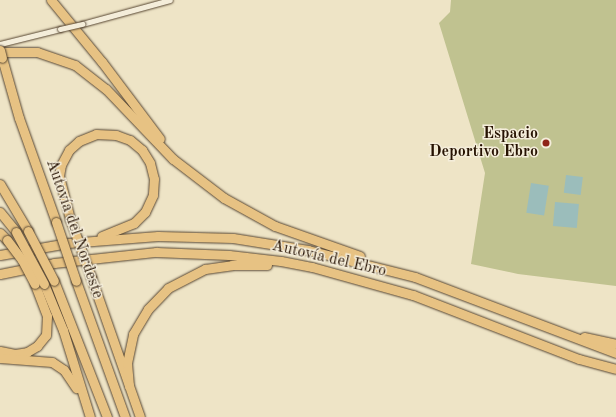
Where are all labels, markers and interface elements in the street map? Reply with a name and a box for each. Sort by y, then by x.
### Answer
place label: Espacio Deportivo Ebro [429,124,538,162]
marker: Espacio Deportivo Ebro [541,138,551,148]
street label: Autovía del Nordeste [41,157,107,301]
street label: Autovía del Ebro [270,236,388,282]

